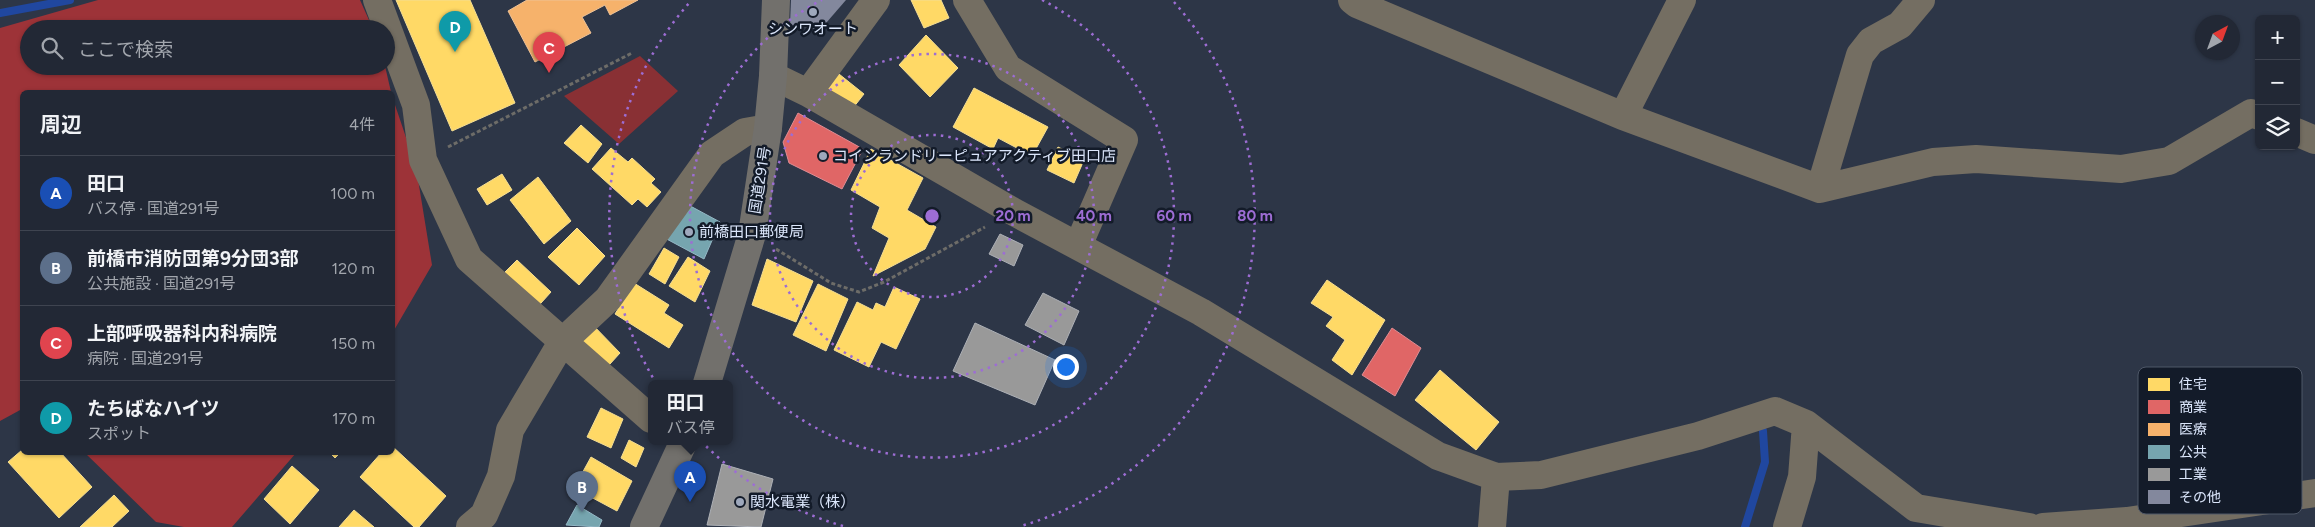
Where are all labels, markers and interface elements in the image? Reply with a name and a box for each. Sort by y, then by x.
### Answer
marker: シンワオート [807,6,819,18]
pin: D [439,11,471,52]
north arrow [2195,15,2240,60]
map controls [2255,15,2300,150]
button: + [2255,15,2300,60]
search box [20,20,395,75]
place label: シンワオート [768,20,858,38]
pin: C [533,32,565,73]
icon: search [38,34,66,62]
text: ここで検索 [78,38,173,61]
button: − [2255,60,2300,105]
button: layers [2255,105,2300,150]
text: 周辺 [40,112,82,137]
text: 4件 [349,115,375,134]
street label: 国道291号 [746,145,774,215]
place label: コインランドリーピュアアクティブ田口店 [833,147,1116,165]
marker: コインランドリーピュアアクティブ田口店 [817,150,829,162]
text: 田口 [87,172,125,195]
text: A [50,184,62,203]
text: 100 m [330,184,375,203]
text: バス停 · 国道291号 [87,199,220,218]
centre of rings [923,207,941,225]
text: 20 m [995,207,1031,225]
text: 40 m [1076,207,1112,225]
text: 60 m [1156,207,1192,225]
text: 80 m [1237,207,1273,225]
place label: 前橋田口郵便局 [699,223,804,241]
marker: 前橋田口郵便局 [683,226,695,238]
text: 前橋市消防団第9分団3部 [87,247,299,270]
text: B [51,259,61,278]
text: 120 m [332,259,375,278]
text: 公共施設 · 国道291号 [87,274,236,293]
text: 上部呼吸器科内科病院 [87,322,277,345]
text: C [50,334,62,353]
text: 150 m [331,334,375,353]
text: 病院 · 国道291号 [87,349,204,368]
your location [1053,354,1079,380]
legend [2138,367,2302,514]
text: 住宅 [2179,376,2207,393]
popup [648,380,733,445]
text: 田口 [666,391,705,414]
text: たちばなハイツ [87,397,220,420]
text: 商業 [2179,399,2207,416]
text: D [50,409,62,428]
text: 170 m [332,409,375,428]
text: バス停 [666,418,715,437]
text: 医療 [2179,421,2207,438]
text: スポット [87,424,151,443]
text: 公共 [2179,444,2207,461]
pin: A [674,461,706,502]
text: 工業 [2179,466,2207,483]
pin: B [566,471,598,512]
text: その他 [2179,489,2221,506]
place label: 関水電業（株） [750,493,855,511]
marker: 関水電業（株） [734,496,746,508]

